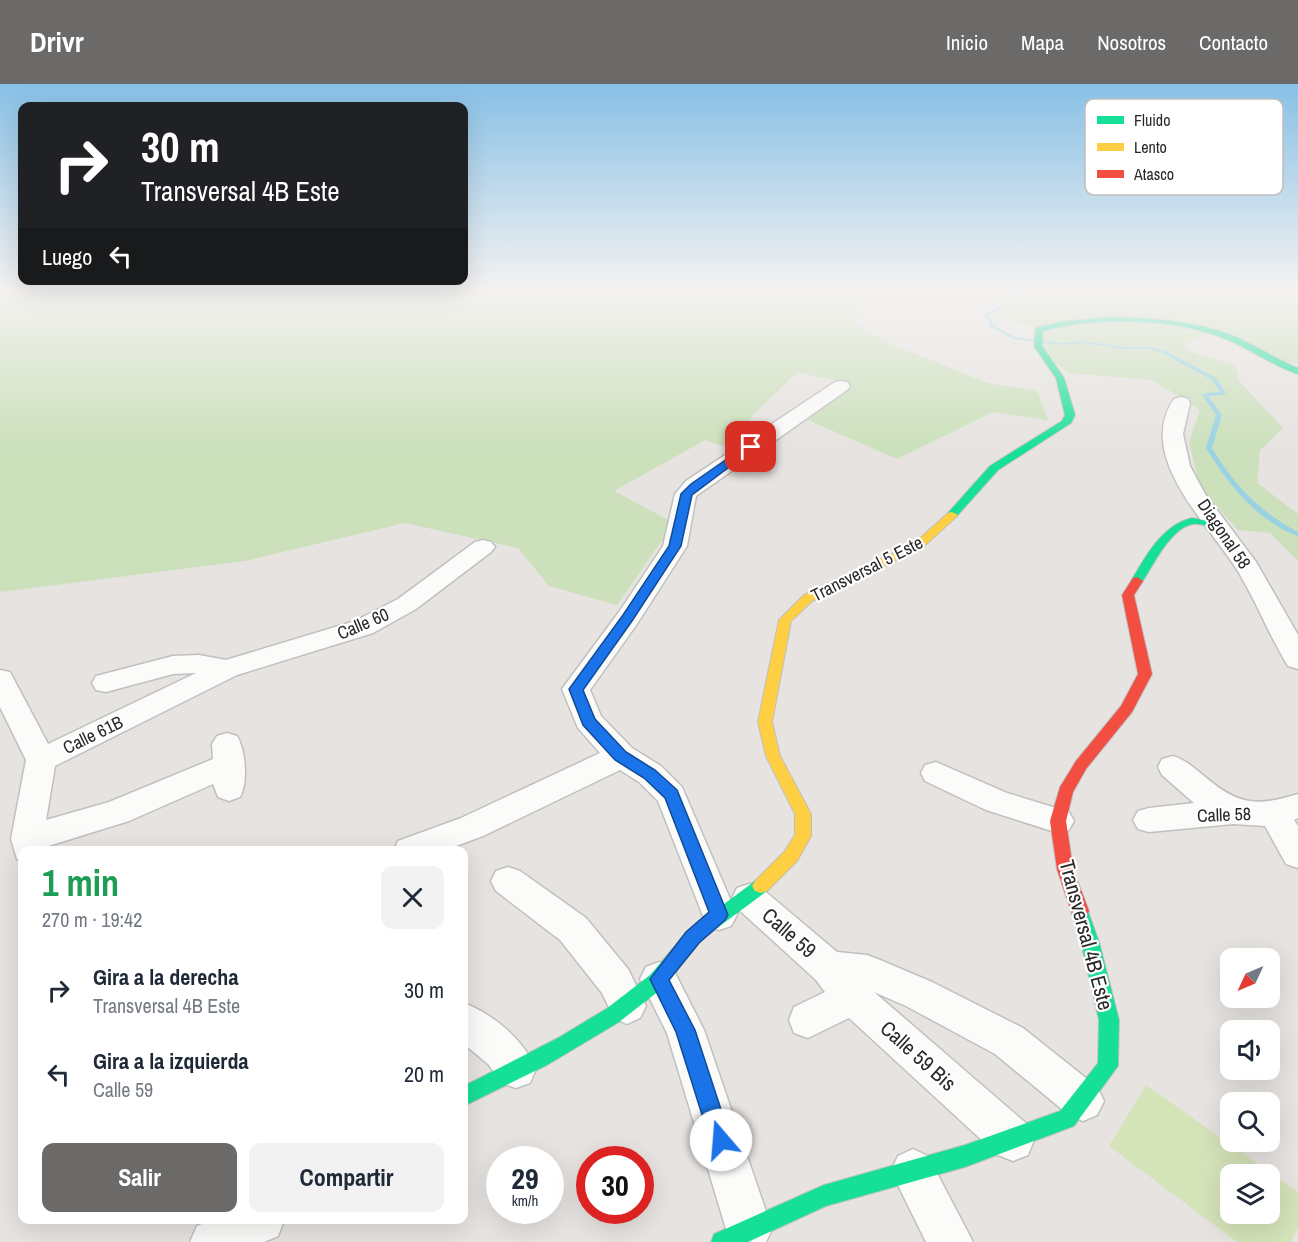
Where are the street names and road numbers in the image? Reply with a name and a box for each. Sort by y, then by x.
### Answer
street label: Diagonal 58 [1192,494,1257,574]
street label: Transversal 5 Este [807,530,927,608]
street label: Calle 60 [333,601,393,646]
street label: Calle 61B [59,709,127,760]
street label: Calle 58 [1196,801,1251,828]
street label: Transversal 4B Este [1052,857,1120,1013]
street label: Calle 59 [756,901,823,964]
street label: Calle 59 Bis [874,1014,963,1097]

